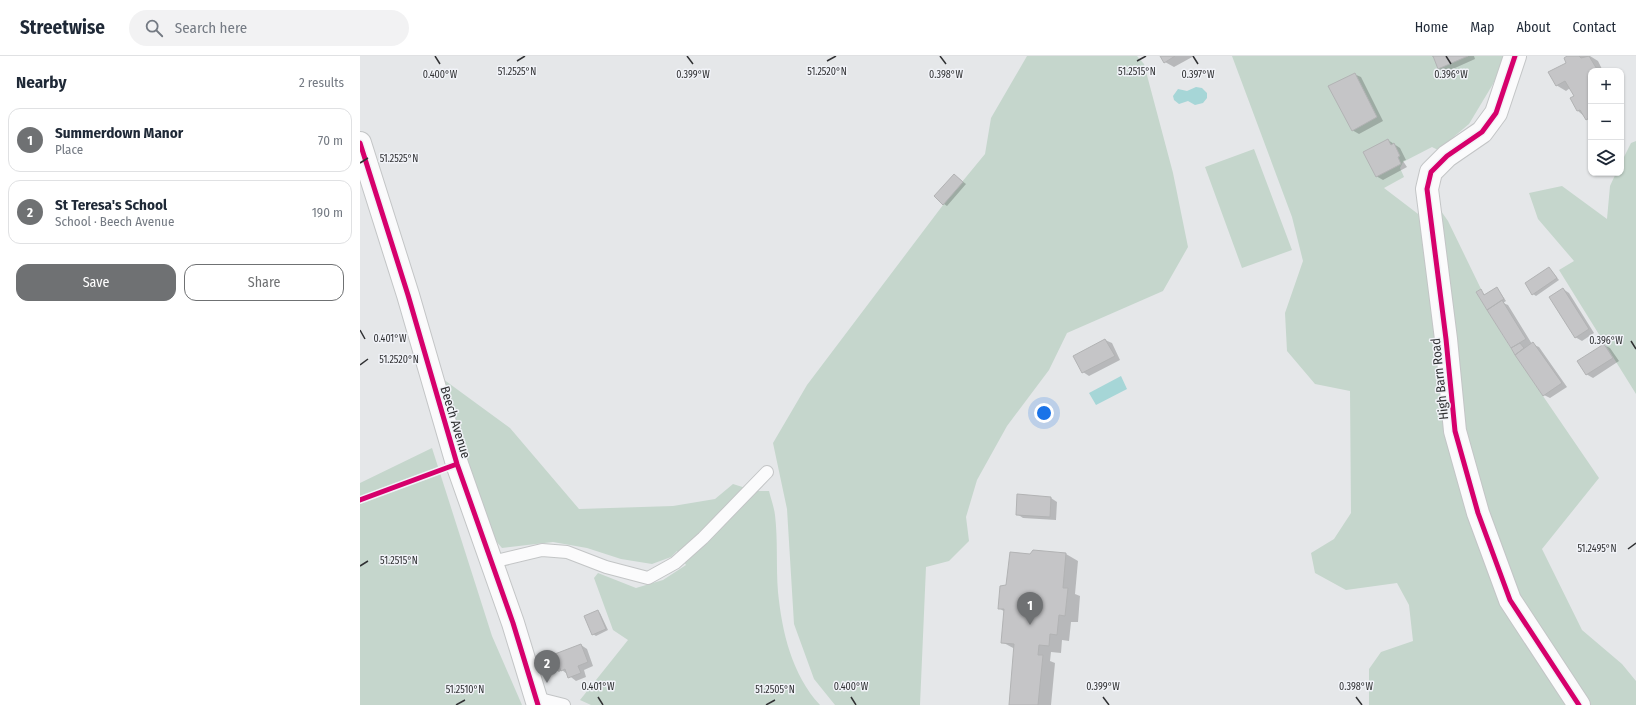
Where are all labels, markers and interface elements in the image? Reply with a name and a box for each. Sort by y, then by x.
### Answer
search box [129,10,409,46]
text: Streetwise [20,16,105,39]
icon: search [143,17,165,39]
text: Search here [175,19,247,37]
text: Home [1415,19,1448,36]
text: Map [1470,19,1494,36]
text: About [1516,19,1551,36]
text: Contact [1573,19,1616,36]
text: 51.2525°N [498,66,536,78]
text: 51.2520°N [807,66,847,78]
text: 51.2515°N [1118,66,1156,78]
map controls [1588,68,1624,176]
button: + [1588,68,1624,104]
text: 0.400°W [423,69,458,81]
text: 0.399°W [676,69,710,81]
text: 0.398°W [929,69,963,81]
text: 0.397°W [1182,69,1215,81]
text: 0.396°W [1434,69,1468,81]
text: Nearby [16,72,67,93]
text: 2 results [299,75,344,90]
button: − [1588,104,1624,140]
text: Summerdown Manor [55,124,183,142]
text: 1 [27,133,33,148]
text: 70 m [318,133,343,148]
button: layers [1588,140,1624,176]
text: Place [55,142,83,157]
text: 51.2525°N [380,153,418,165]
text: St Teresa's School [55,196,167,214]
text: 2 [27,205,33,220]
text: 190 m [312,205,343,220]
text: School · Beech Avenue [55,214,174,229]
button: Save [16,264,176,301]
button: Share [184,264,344,301]
text: 0.401°W [374,333,407,345]
text: 0.396°W [1589,335,1623,347]
street label: High Barn Road [1428,337,1451,421]
text: 51.2520°N [379,354,419,366]
street label: Beech Avenue [437,384,474,460]
your location [1034,403,1054,423]
text: 51.2495°N [1577,543,1617,555]
text: 51.2515°N [380,555,418,567]
pin: 1 [1017,592,1043,625]
pin: 2 [534,650,560,683]
text: 0.401°W [582,681,615,693]
text: 0.400°W [834,681,869,693]
text: 0.399°W [1086,681,1120,693]
text: 0.398°W [1339,681,1373,693]
text: 51.2510°N [446,684,484,696]
text: 51.2505°N [755,684,795,696]

